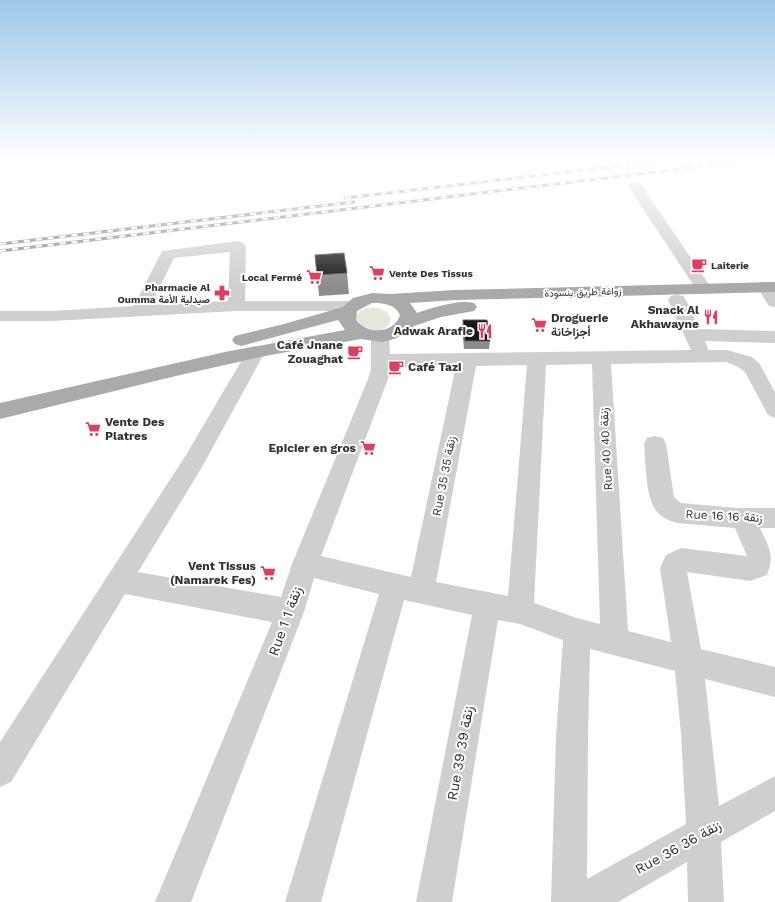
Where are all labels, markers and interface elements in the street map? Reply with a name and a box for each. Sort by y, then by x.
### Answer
cafe icon: Laiterie [690,256,708,274]
place label: Laiterie [711,260,749,271]
supermarket icon: Vente Des Tissus [368,264,386,282]
supermarket icon: Local Fermé [305,268,323,286]
place label: Vente Des Tissus [389,268,473,279]
place label: Local Fermé [242,272,302,283]
place label: Pharmacie Al Oumma صيدلية الأمة [117,282,211,306]
pharmacy icon: Pharmacie Al Oumma صيدلية الأمة [213,284,231,302]
street label: زواغة طريق بنسودة [544,285,622,300]
place label: Snack Al Akhawayne [631,303,699,331]
restaurant icon: Snack Al Akhawayne [702,308,720,326]
place label: Droguerie أجزاخانة [551,311,609,340]
supermarket icon: Droguerie أجزاخانة [530,316,548,334]
restaurant icon: Adwak Arafie [476,322,494,340]
place label: Adwak Arafie [394,324,473,338]
place label: Café Jnane Zouaghat [277,338,344,366]
cafe icon: Café Jnane Zouaghat [346,343,364,361]
cafe icon: Café Tazi [387,358,405,376]
place label: Café Tazi [408,360,462,374]
street label: Rue 40 زنقة 40 [597,407,616,491]
place label: Vente Des Platres [105,415,165,443]
supermarket icon: Vente Des Platres [84,420,102,438]
street label: Rue 35 زنقة 35 [429,435,460,517]
supermarket icon: Epicier en gros [359,439,377,457]
place label: Epicier en gros [269,441,357,455]
street label: Rue 16 زنقة 16 [685,507,763,526]
place label: Vent Tissus (Namarek Fes) [170,559,257,587]
supermarket icon: Vent Tissus (Namarek Fes) [259,564,277,582]
street label: Rue 1 زنقة 1 [265,584,306,658]
street label: Rue 39 زنقة 39 [444,704,477,802]
street label: Rue 36 زنقة 36 [632,817,724,878]

